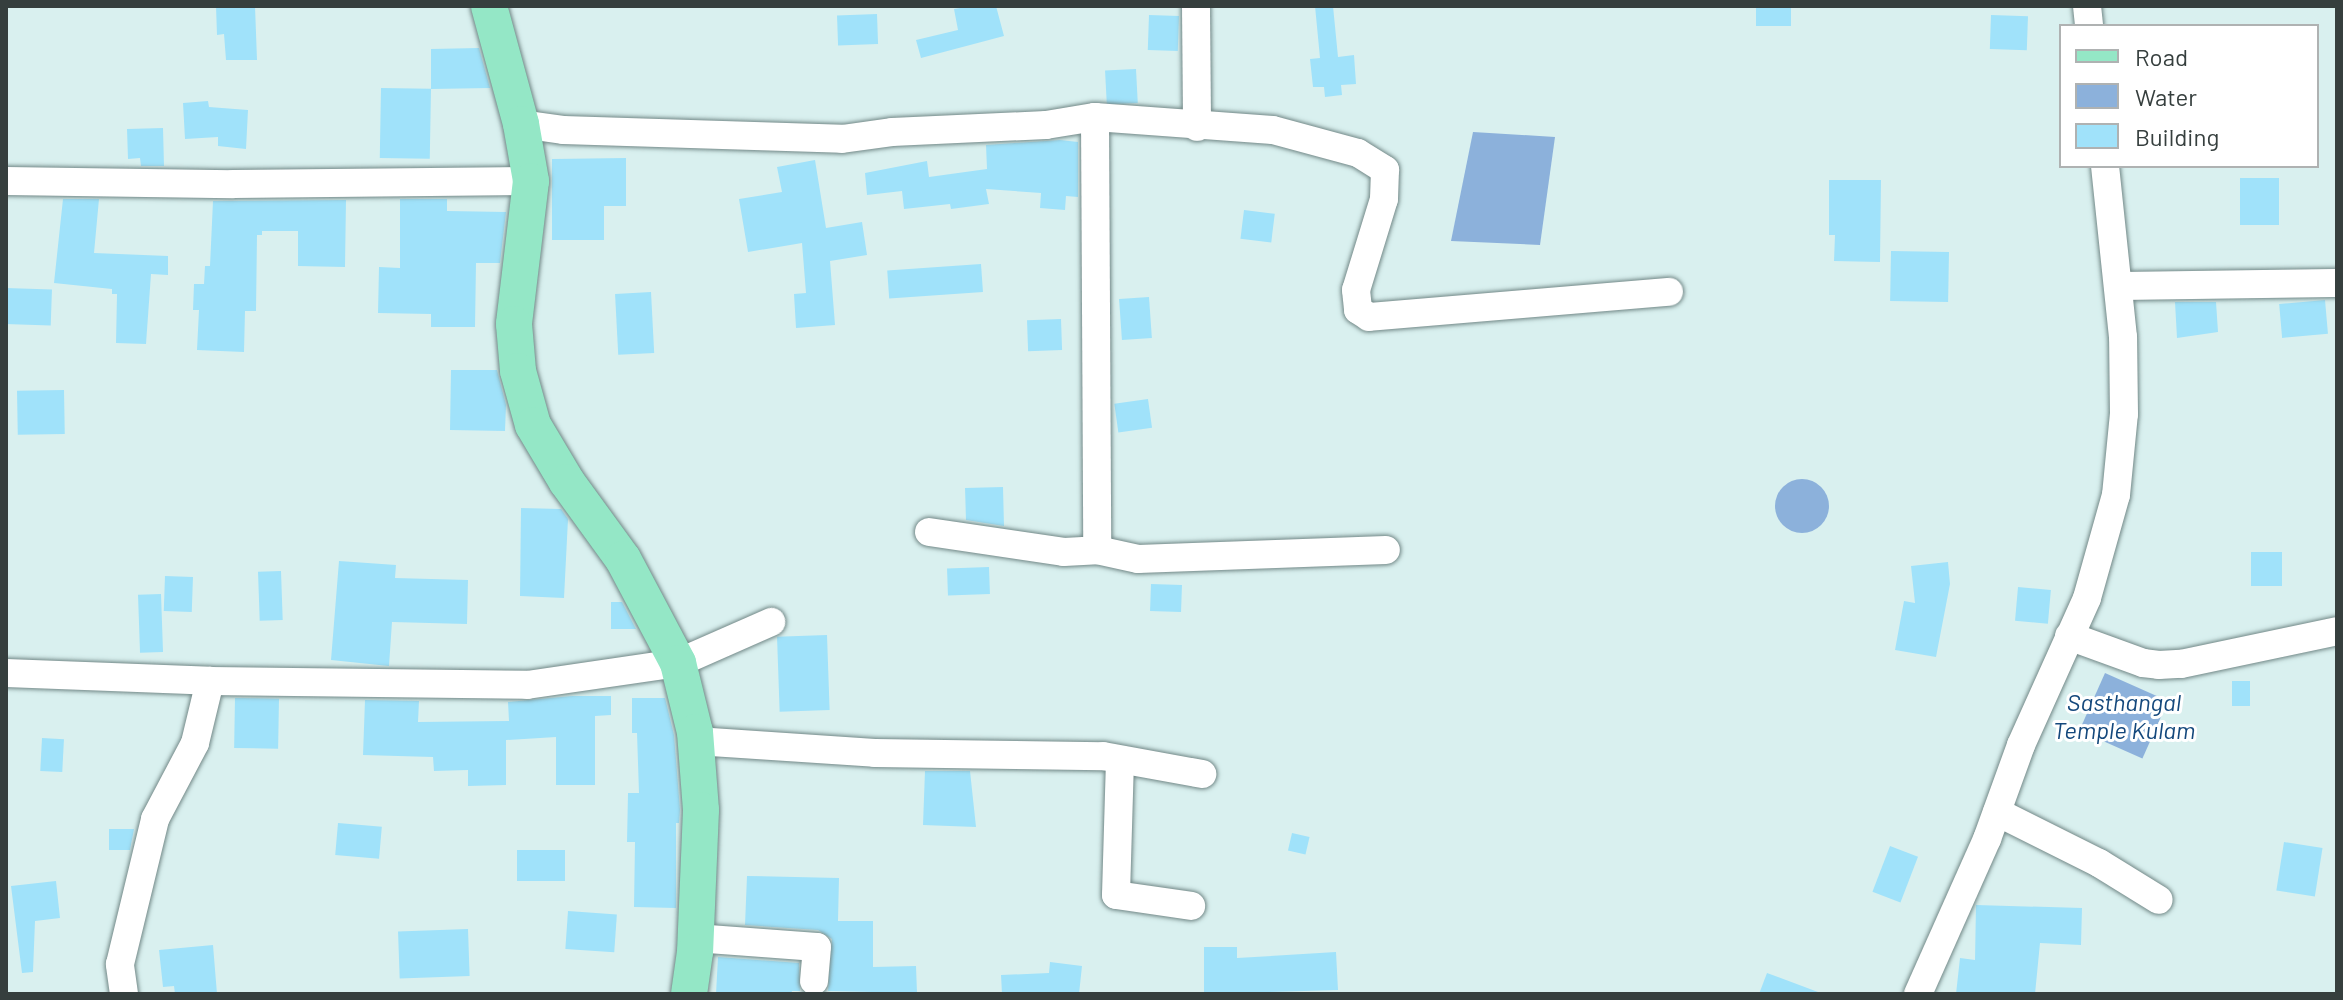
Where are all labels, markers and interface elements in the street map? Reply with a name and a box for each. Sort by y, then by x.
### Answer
legend [2059,24,2319,168]
text: Road [2135,42,2188,71]
text: Water [2135,82,2197,111]
text: Building [2135,122,2219,151]
water label: Sasthangal Temple Kulam [2053,688,2195,744]

